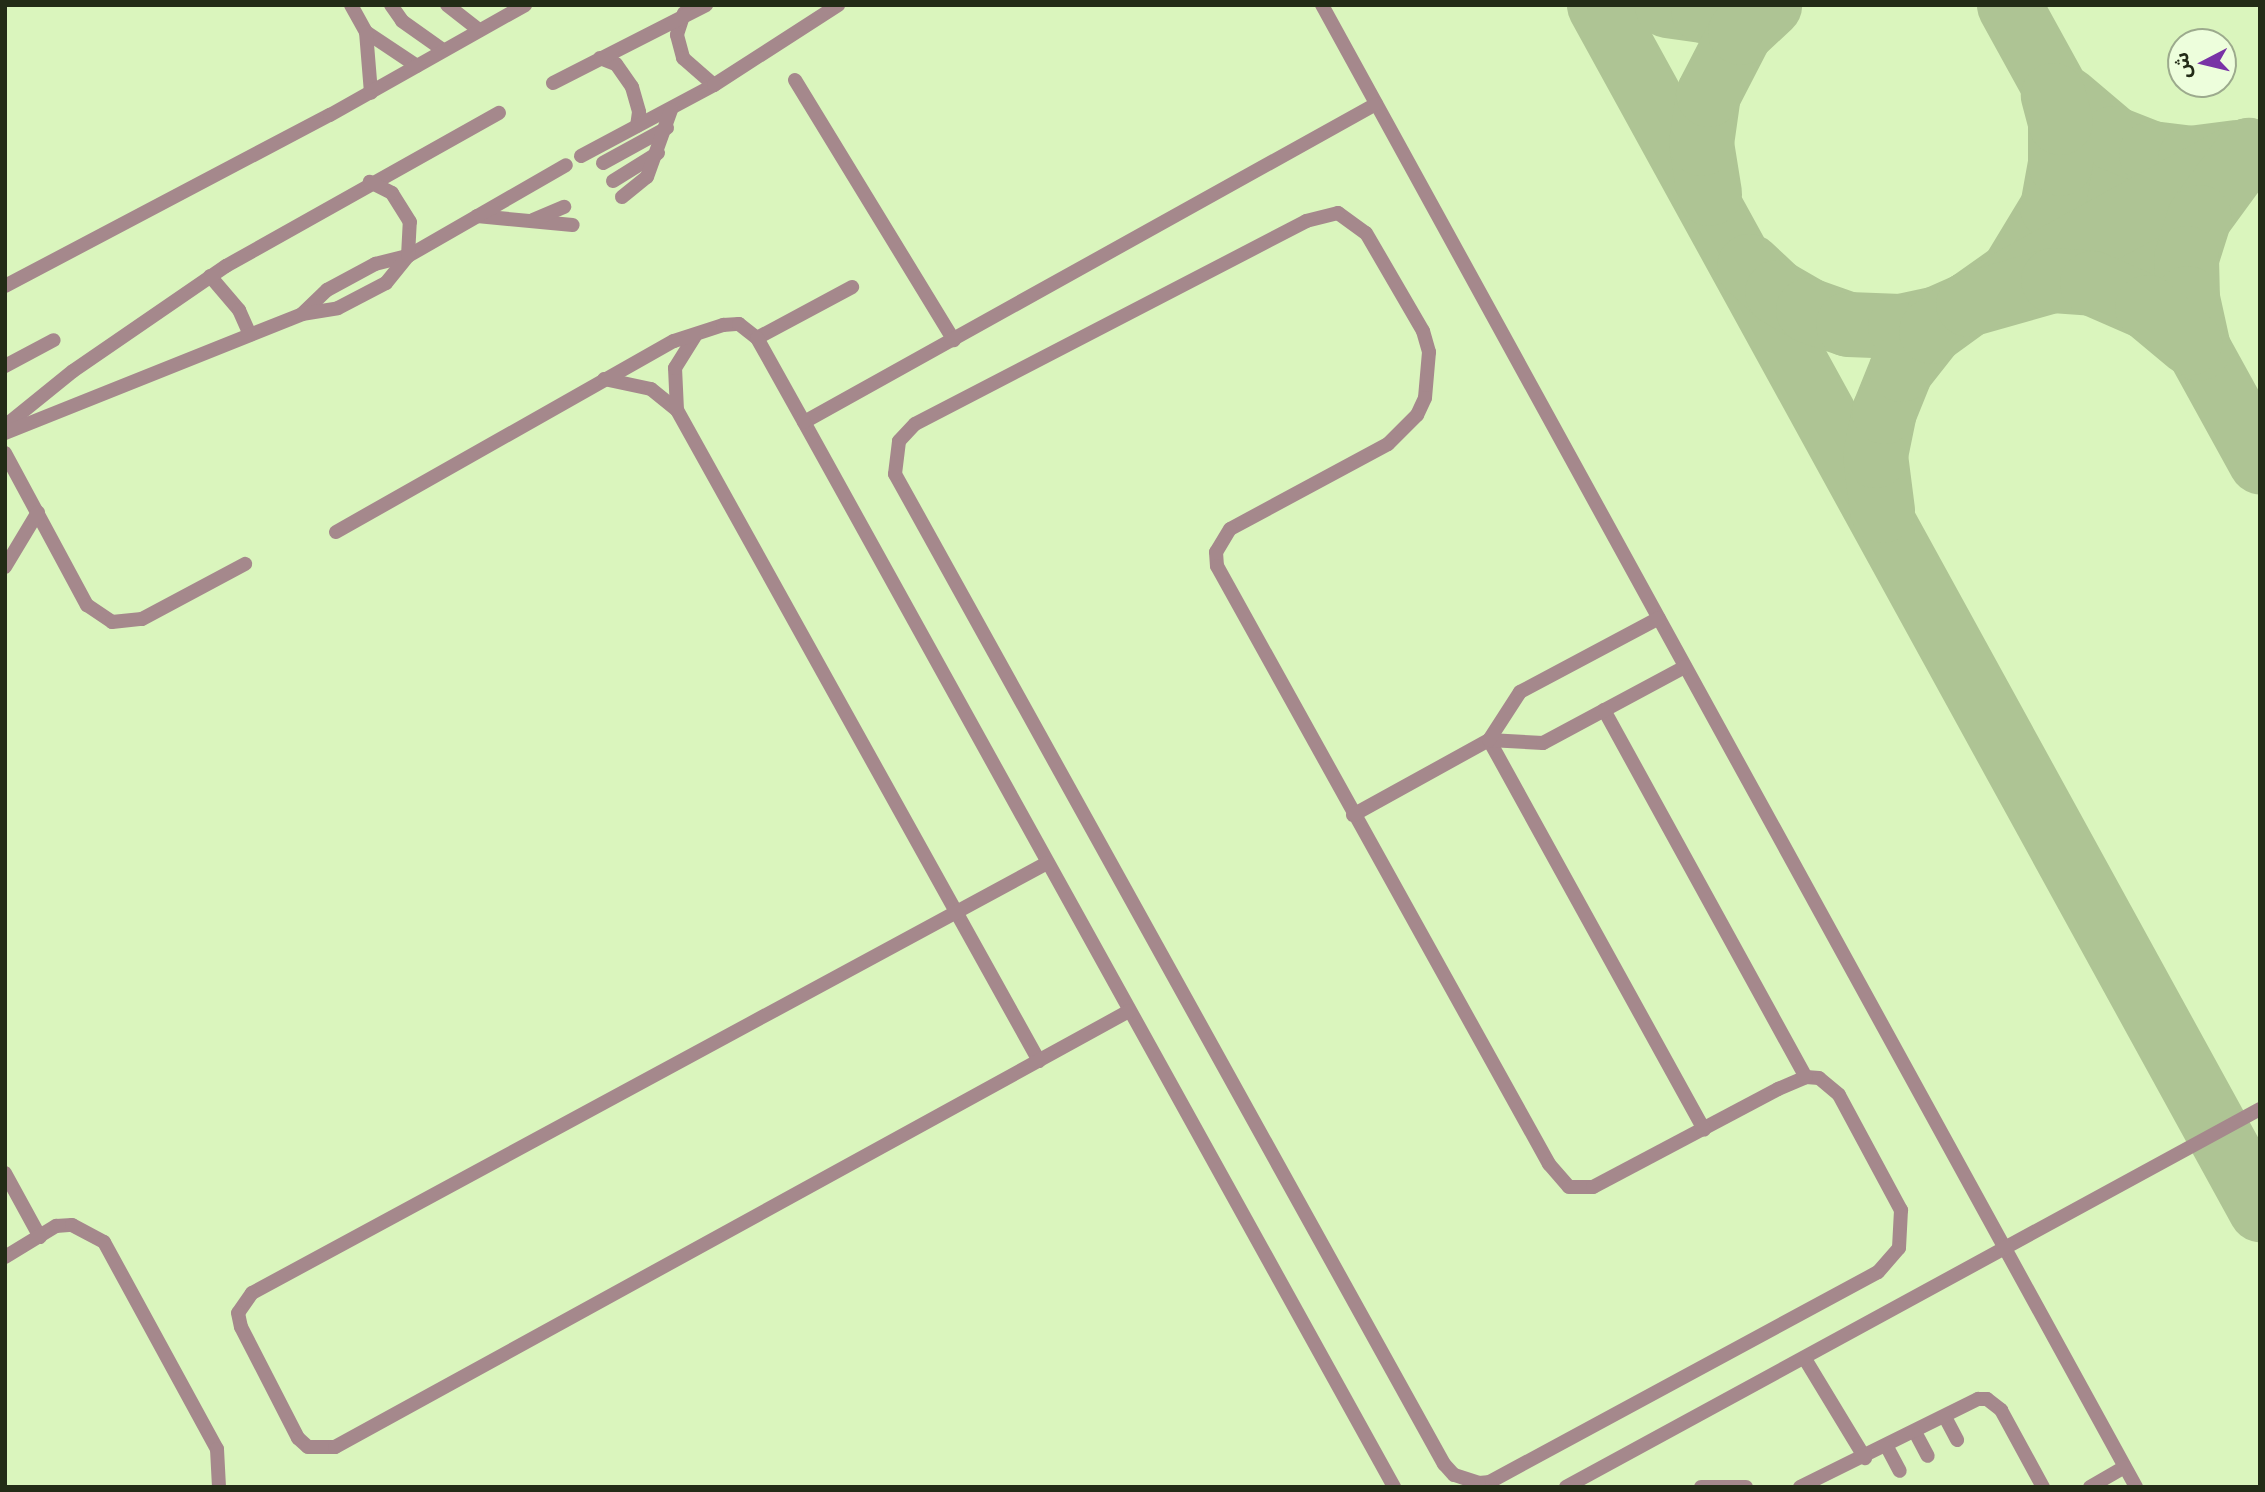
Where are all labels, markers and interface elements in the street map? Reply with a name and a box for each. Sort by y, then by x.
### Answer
north arrow [2167,28,2237,98]
text: ش [2170,51,2196,80]

